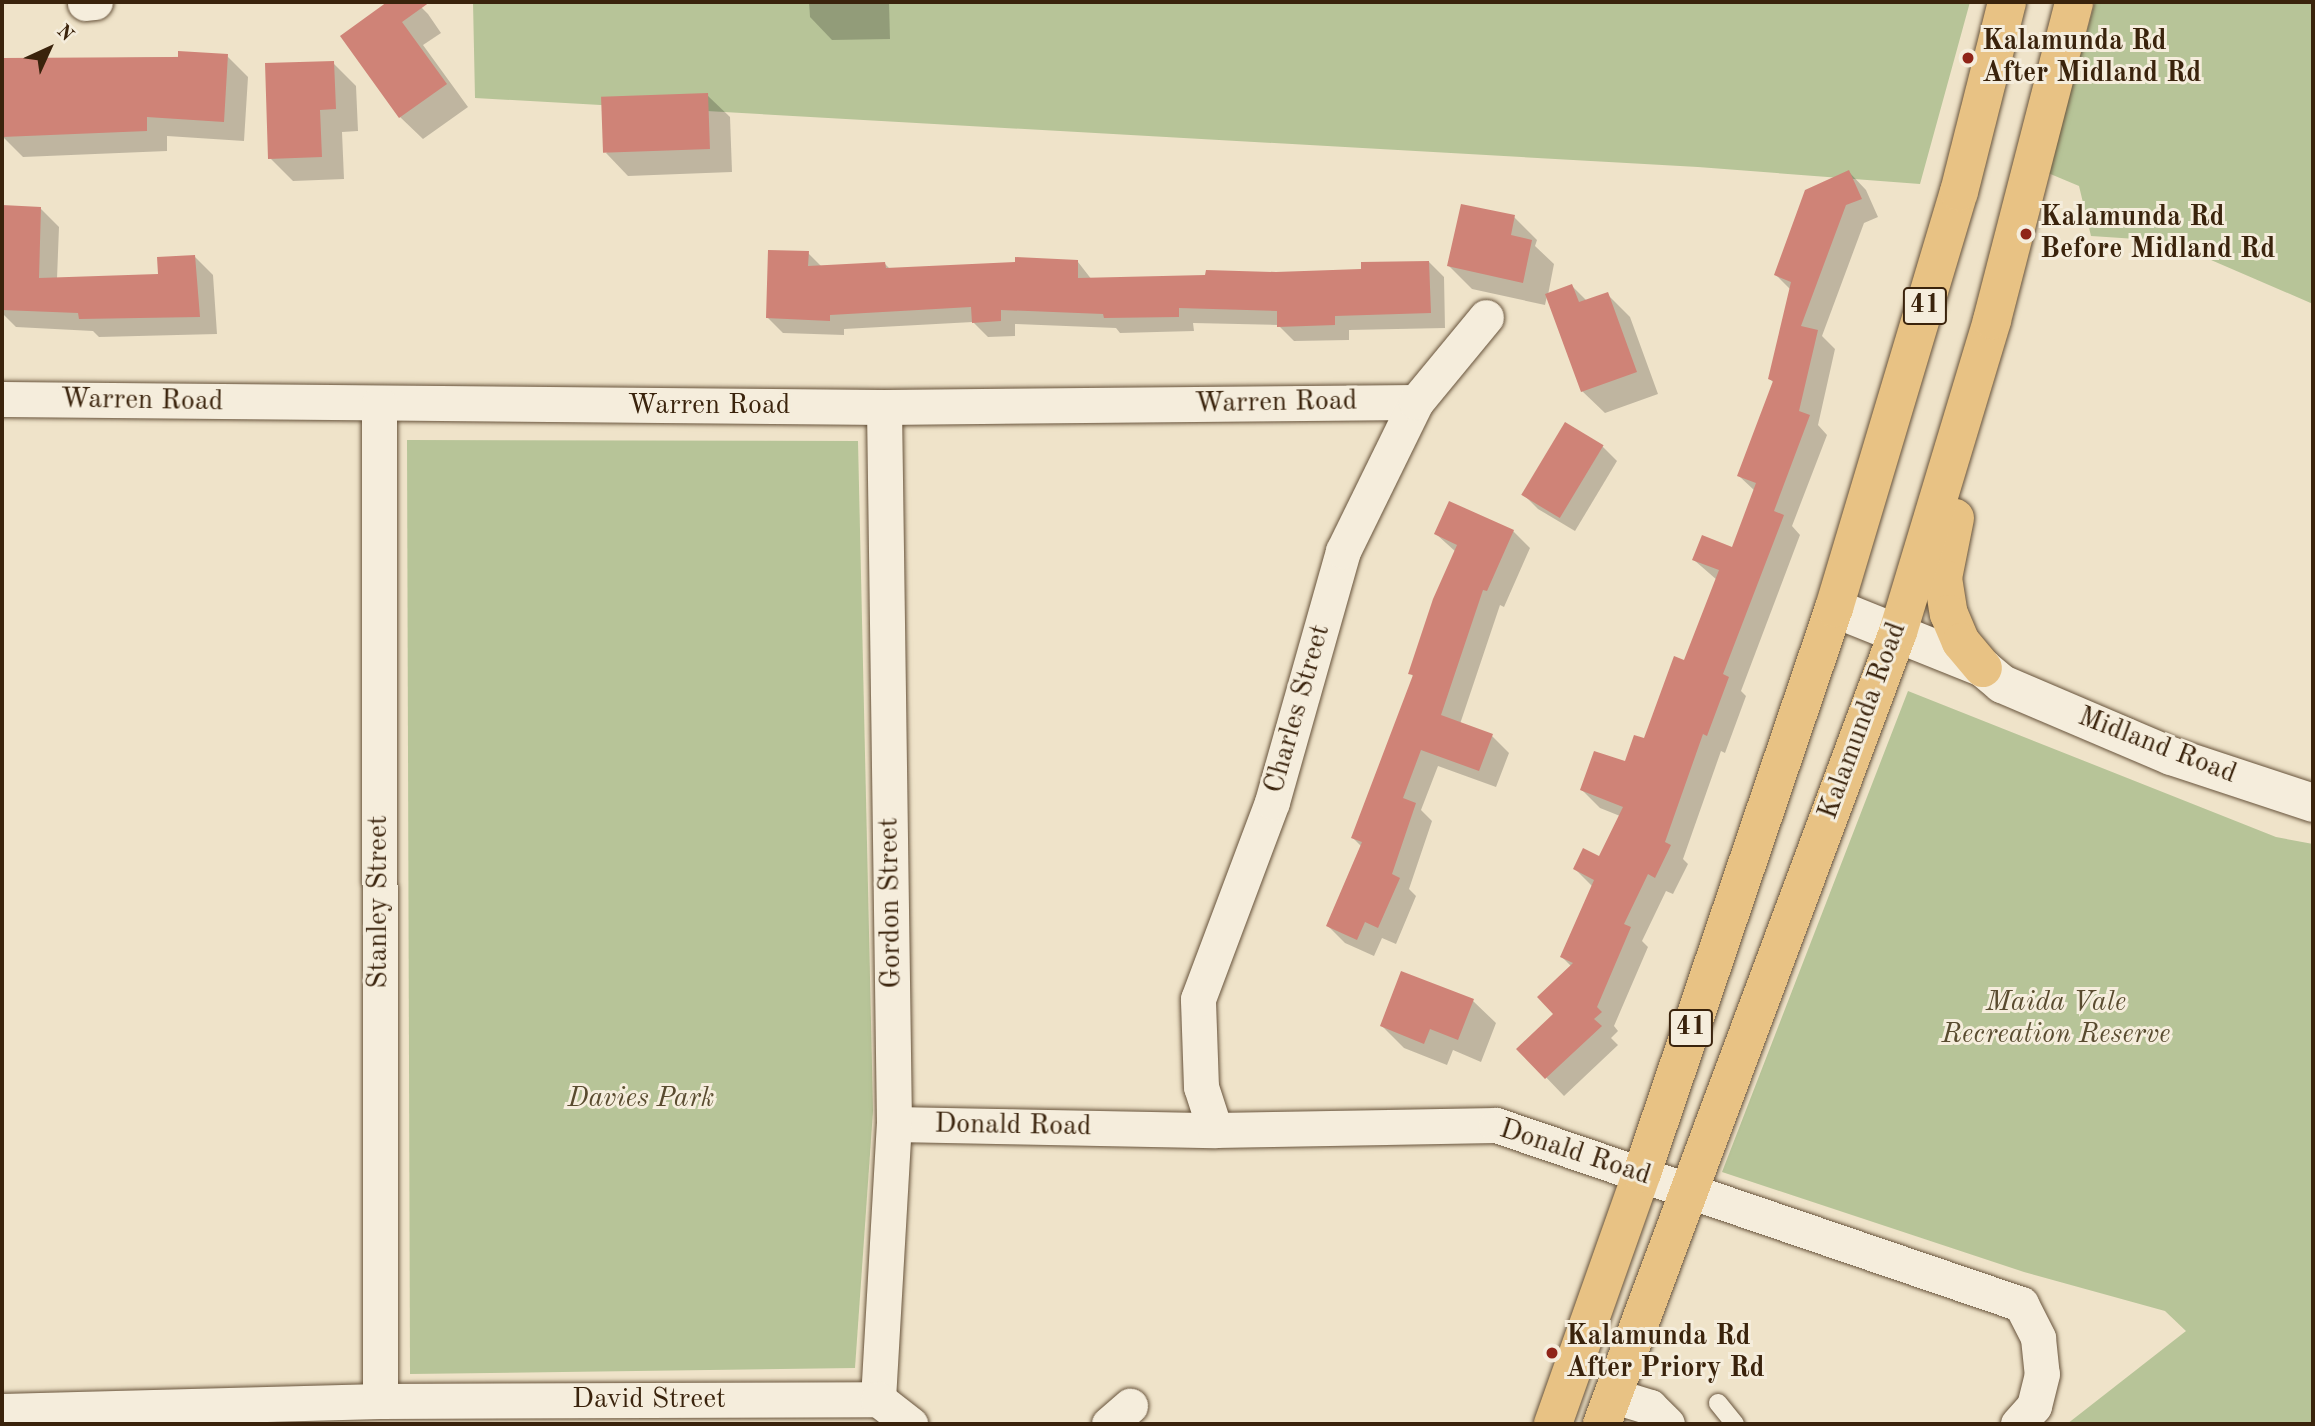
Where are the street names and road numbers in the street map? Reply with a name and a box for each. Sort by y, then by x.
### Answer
road number: 41 [1902,284,1948,328]
street label: Warren Road [60,383,224,419]
street label: Warren Road [1194,385,1358,421]
street label: Warren Road [628,389,790,423]
street label: Kalamunda Road [1812,618,1914,824]
street label: Charles Street [1258,621,1338,797]
street label: Midland Road [2073,700,2241,792]
street label: Stanley Street [362,815,396,989]
street label: Gordon Street [873,817,909,989]
road number: 41 [1668,1006,1714,1050]
street label: Donald Road [934,1108,1092,1144]
street label: Donald Road [1495,1113,1655,1193]
street label: David Street [572,1383,726,1417]

